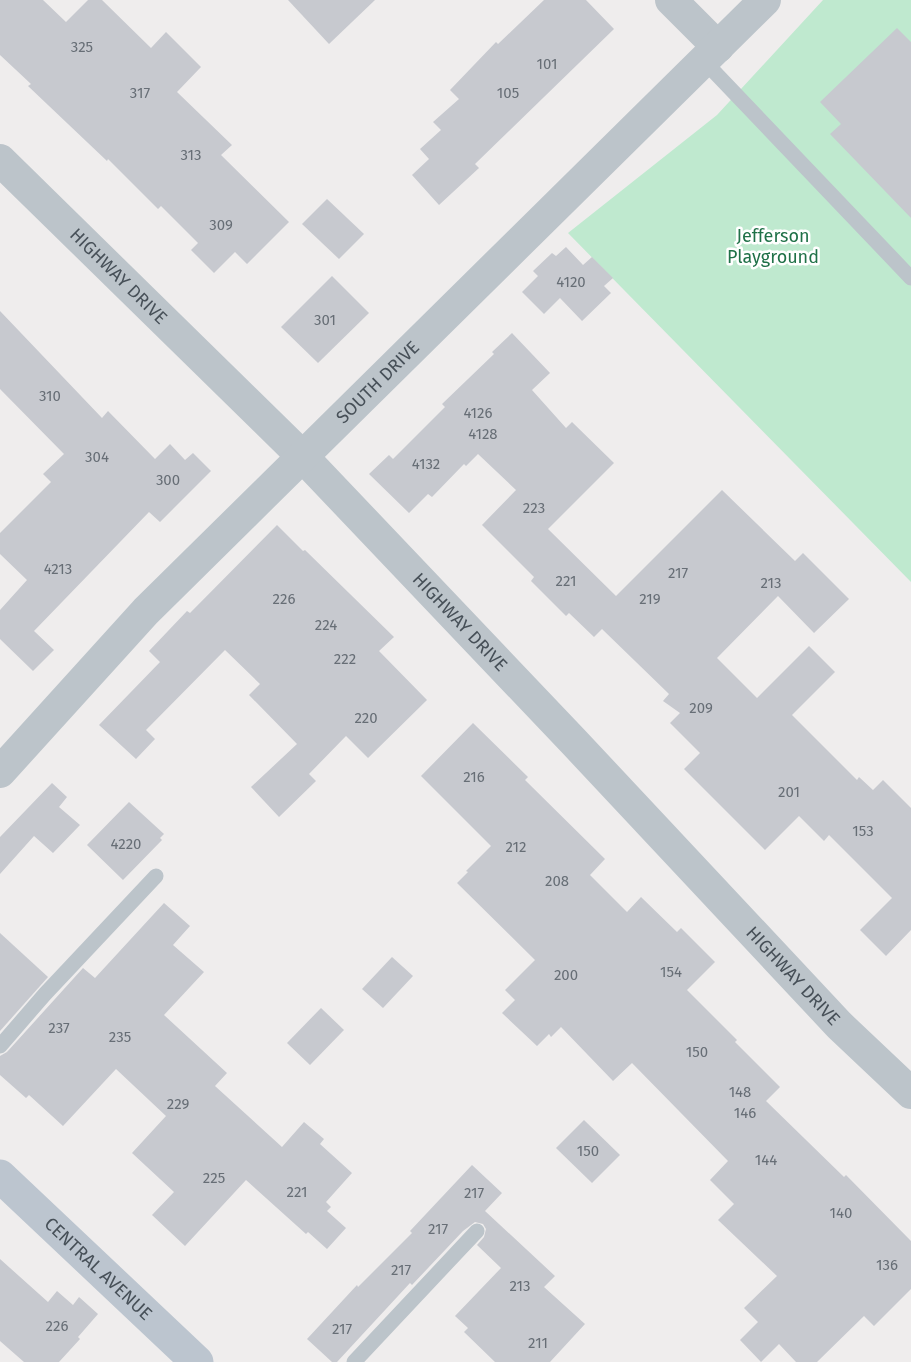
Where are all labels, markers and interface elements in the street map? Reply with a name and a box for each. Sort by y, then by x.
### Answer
house number: 325 [71,38,93,56]
house number: 101 [537,55,558,73]
house number: 317 [130,84,150,102]
house number: 105 [497,84,519,102]
house number: 313 [180,146,202,164]
house number: 309 [209,216,233,234]
street label: HIGHWAY DRIVE [65,224,172,329]
park label: Jefferson Playground [727,225,819,268]
house number: 4120 [556,273,586,291]
house number: 301 [314,311,336,329]
street label: SOUTH DRIVE [332,336,424,428]
house number: 310 [39,387,61,405]
house number: 4126 [463,404,493,422]
house number: 4128 [468,425,498,443]
house number: 304 [85,448,109,466]
house number: 4132 [412,455,440,473]
house number: 300 [156,471,180,489]
house number: 223 [523,499,545,517]
house number: 4213 [44,560,72,578]
house number: 217 [668,564,688,582]
street label: HIGHWAY DRIVE [408,568,512,676]
house number: 221 [556,572,576,590]
house number: 213 [760,574,782,592]
house number: 226 [273,590,295,608]
house number: 219 [639,590,661,608]
house number: 224 [315,616,337,634]
house number: 222 [334,650,356,668]
house number: 209 [689,699,713,717]
house number: 220 [354,709,378,727]
house number: 216 [463,768,485,786]
house number: 201 [778,783,800,801]
house number: 153 [852,822,874,840]
house number: 4220 [111,835,141,853]
house number: 212 [506,838,526,856]
house number: 208 [545,872,569,890]
street label: HIGHWAY DRIVE [741,922,845,1030]
house number: 154 [660,963,682,981]
house number: 200 [554,966,578,984]
house number: 237 [48,1019,70,1037]
house number: 235 [109,1028,131,1046]
house number: 150 [686,1043,708,1061]
house number: 148 [729,1083,751,1101]
house number: 229 [167,1095,189,1113]
house number: 146 [734,1104,756,1122]
house number: 150 [577,1142,599,1160]
house number: 144 [755,1151,777,1169]
house number: 225 [203,1169,225,1187]
house number: 221 [287,1183,307,1201]
house number: 217 [464,1184,484,1202]
house number: 140 [830,1204,852,1222]
street label: CENTRAL AVENUE [40,1213,157,1325]
house number: 217 [428,1220,448,1238]
house number: 136 [876,1256,898,1274]
house number: 217 [391,1261,411,1279]
house number: 213 [509,1277,531,1295]
house number: 226 [46,1317,68,1335]
house number: 217 [332,1320,352,1338]
house number: 211 [528,1334,548,1352]

